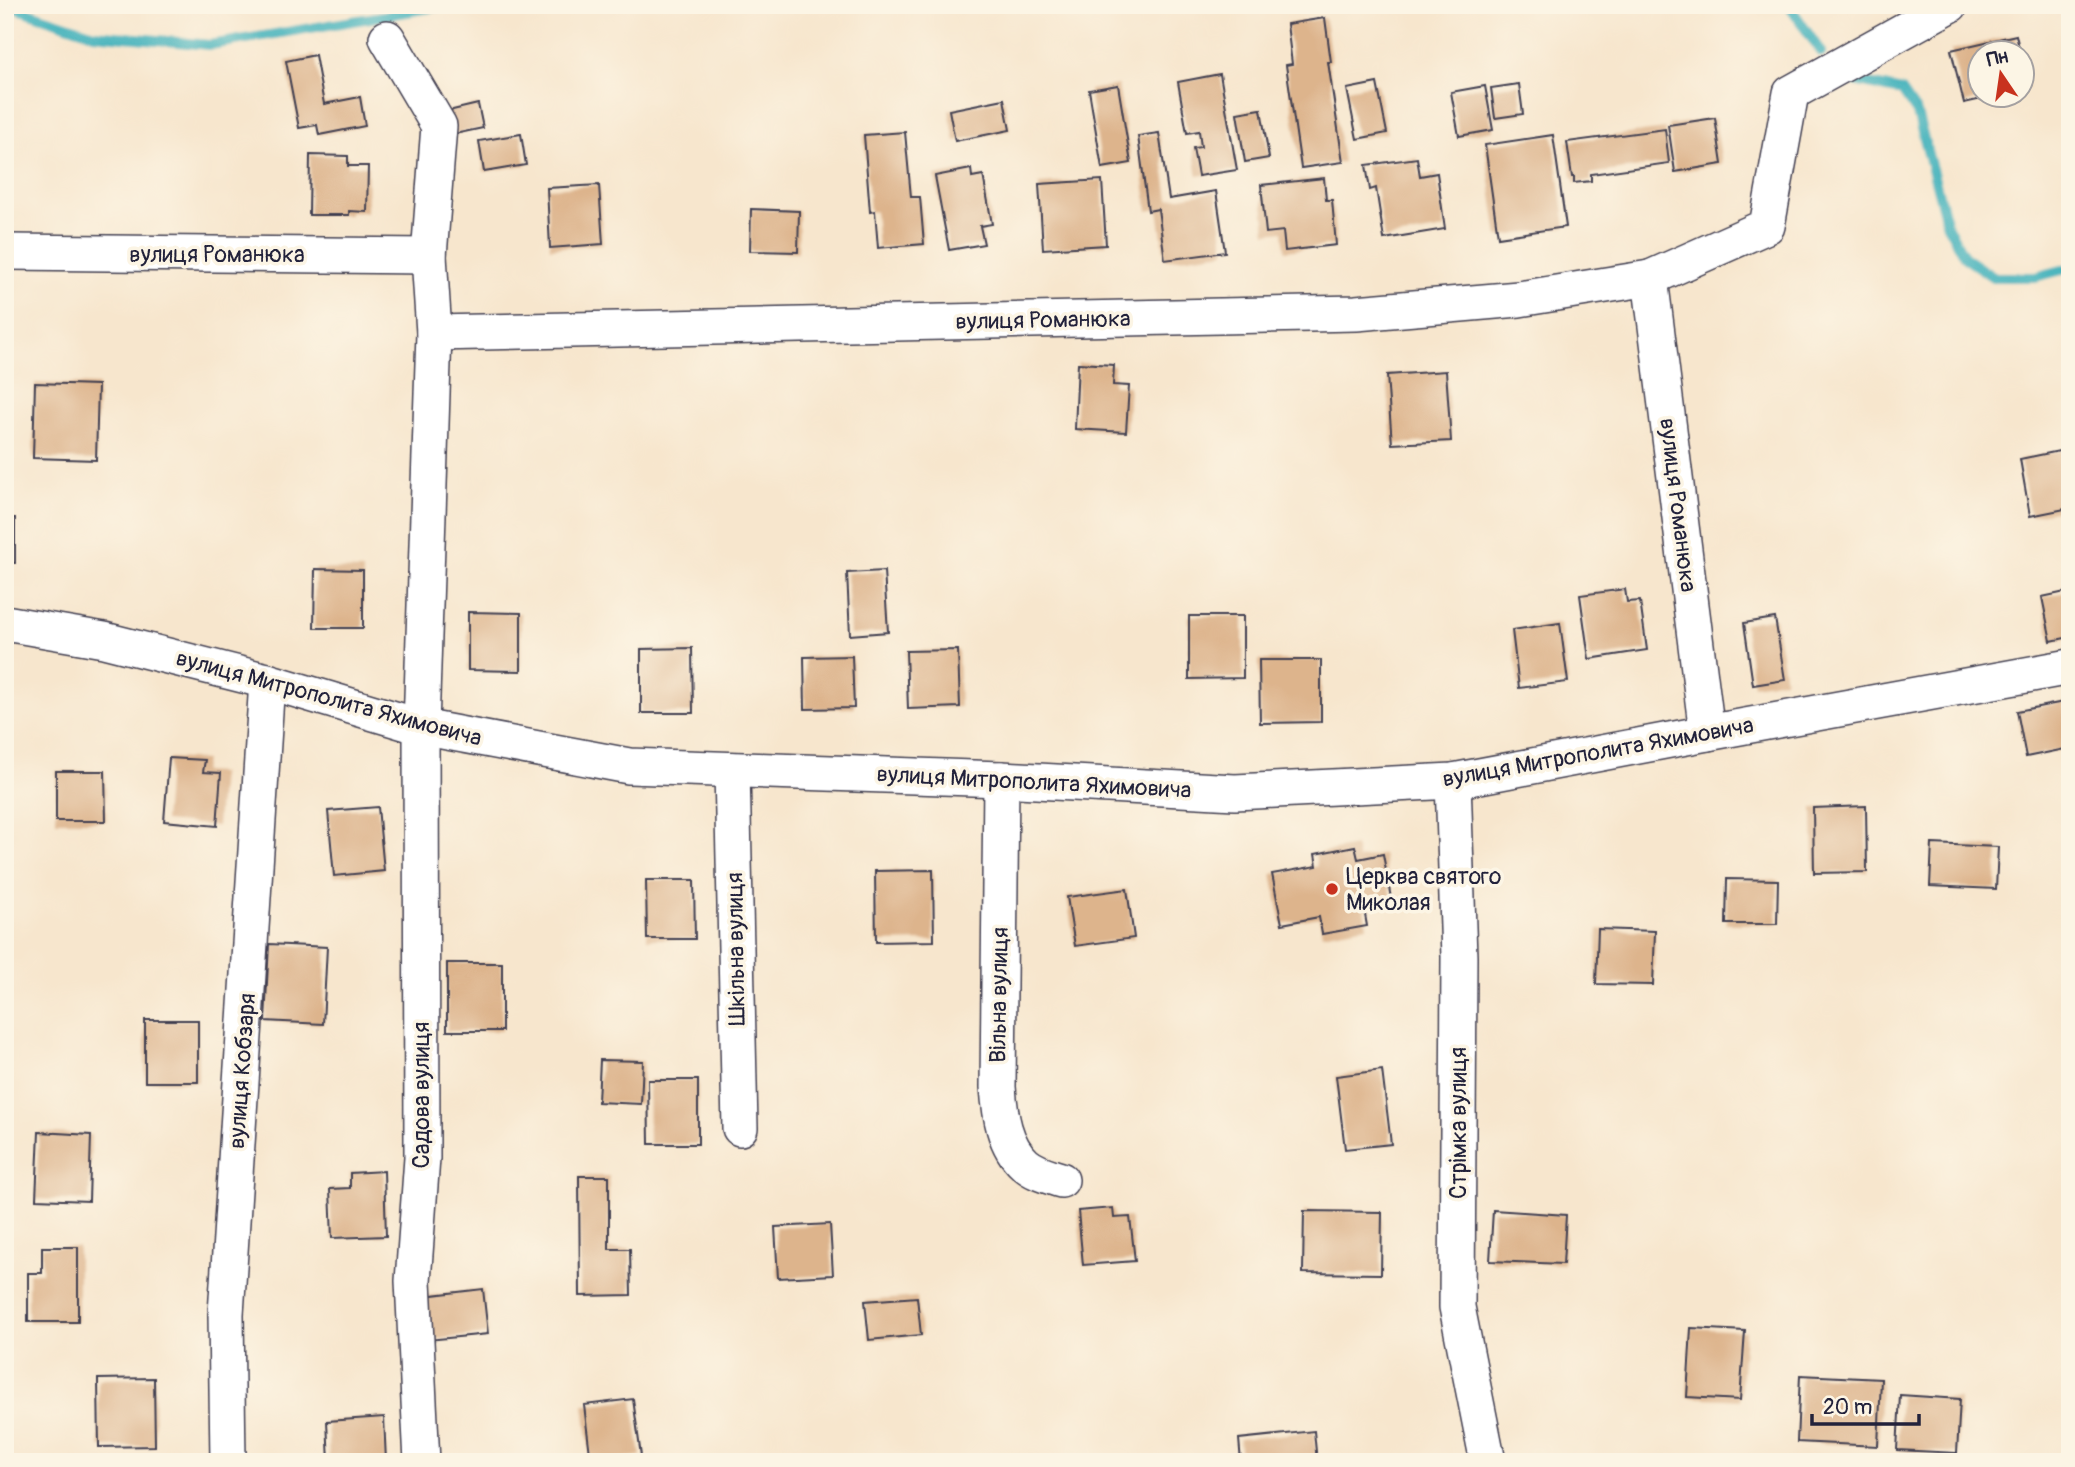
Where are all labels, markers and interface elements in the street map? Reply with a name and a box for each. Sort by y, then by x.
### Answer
north arrow [1966,38,2036,108]
text: Пн [1985,44,2010,72]
street label: вулиця Романюка [129,240,305,269]
street label: вулиця Романюка [955,304,1131,336]
street label: вулиця Романюка [1653,416,1703,594]
street label: вулиця Митрополита Яхимовича [173,643,485,753]
street label: вулиця Митрополита Яхимовича [1440,710,1756,794]
street label: вулиця Митрополита Яхимовича [876,759,1192,805]
place label: Церква святого Миколая [1346,862,1501,917]
street label: Шкільна вулиця [720,872,752,1026]
marker: Церква святого Миколая [1324,881,1340,897]
street label: Вільна вулиця [983,927,1015,1063]
street label: вулиця Кобзаря [222,992,262,1150]
street label: Садова вулиця [407,1022,436,1168]
street label: Стрімка вулиця [1444,1047,1473,1199]
scale bar [1812,1383,1919,1427]
text: 20 m [1823,1394,1872,1421]

